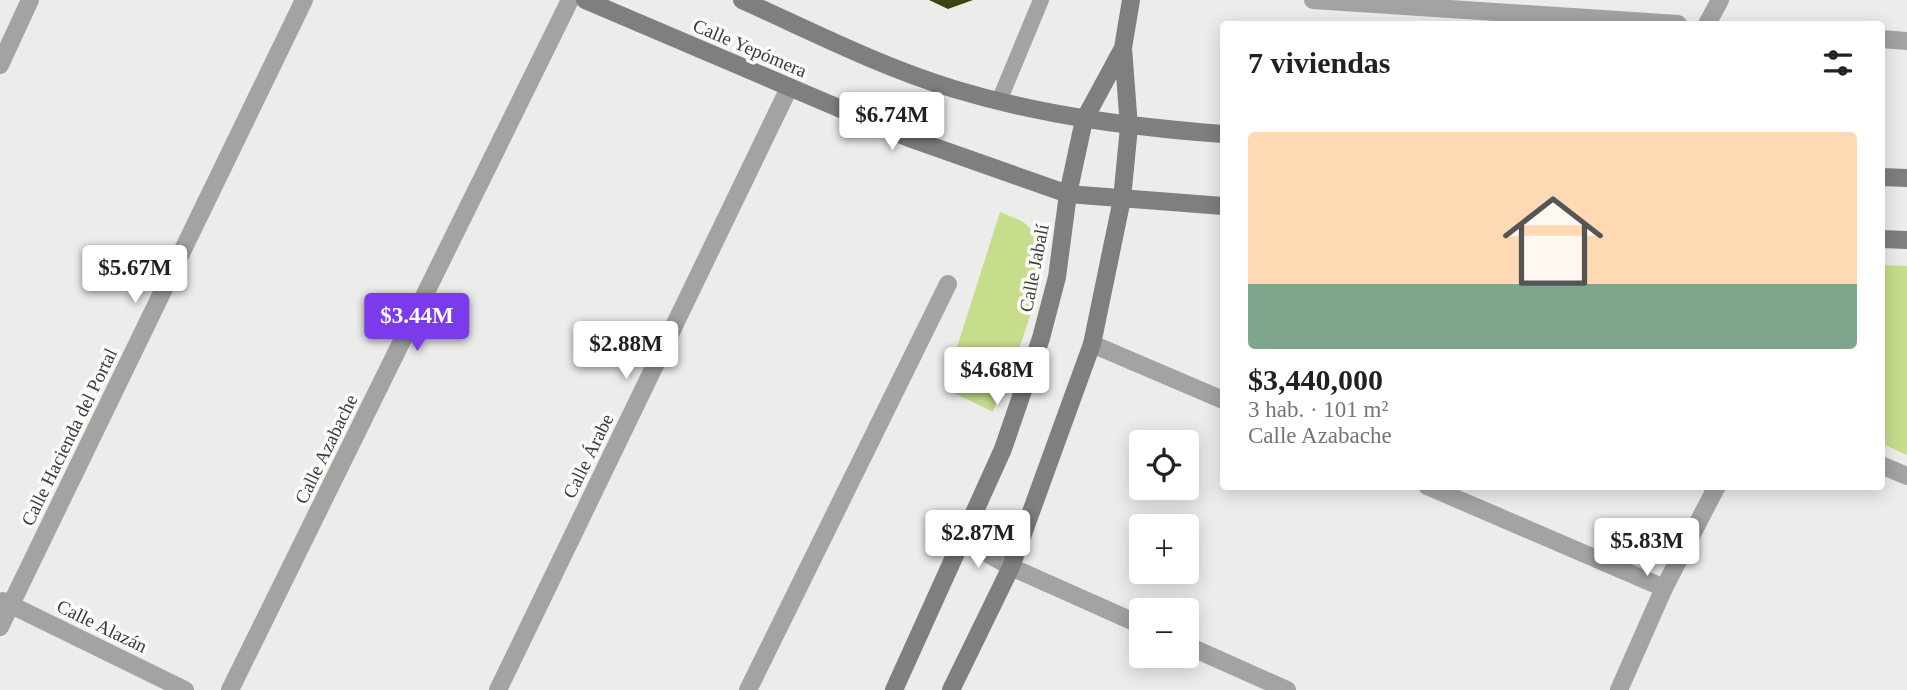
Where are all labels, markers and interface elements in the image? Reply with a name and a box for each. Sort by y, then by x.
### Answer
street label: Calle Yepómera [690,15,810,82]
icon: filters [1819,44,1857,82]
text: 7 viviendas [1248,46,1391,79]
pin: $6.74M [835,92,949,152]
text: $6.74M [855,102,929,127]
icon: home [1490,178,1616,304]
street label: Calle Jabalí [1015,222,1053,314]
pin: $5.67M [78,246,192,305]
text: $5.67M [98,255,172,280]
pin: $3.44M [360,294,474,353]
text: $3.44M [380,303,454,328]
pin: $2.88M [569,322,683,381]
text: $2.88M [589,331,663,356]
street label: Calle Hacienda del Portal [17,345,121,529]
pin: $4.68M [940,348,1054,407]
text: $4.68M [960,357,1034,382]
text: $3,440,000 [1248,363,1383,396]
street label: Calle Azabache [291,391,361,507]
text: 3 hab. · 101 m² [1248,397,1388,422]
street label: Calle Árabe [559,410,617,502]
text: Calle Azabache [1248,423,1392,448]
map controls [1129,430,1199,668]
button: locate [1129,430,1199,500]
pin: $2.87M [921,510,1035,570]
button: + [1129,514,1199,584]
pin: $5.83M [1590,518,1704,578]
text: $2.87M [941,520,1015,545]
text: $5.83M [1610,528,1684,553]
street label: Calle Alazán [54,595,151,657]
button: − [1129,598,1199,668]

